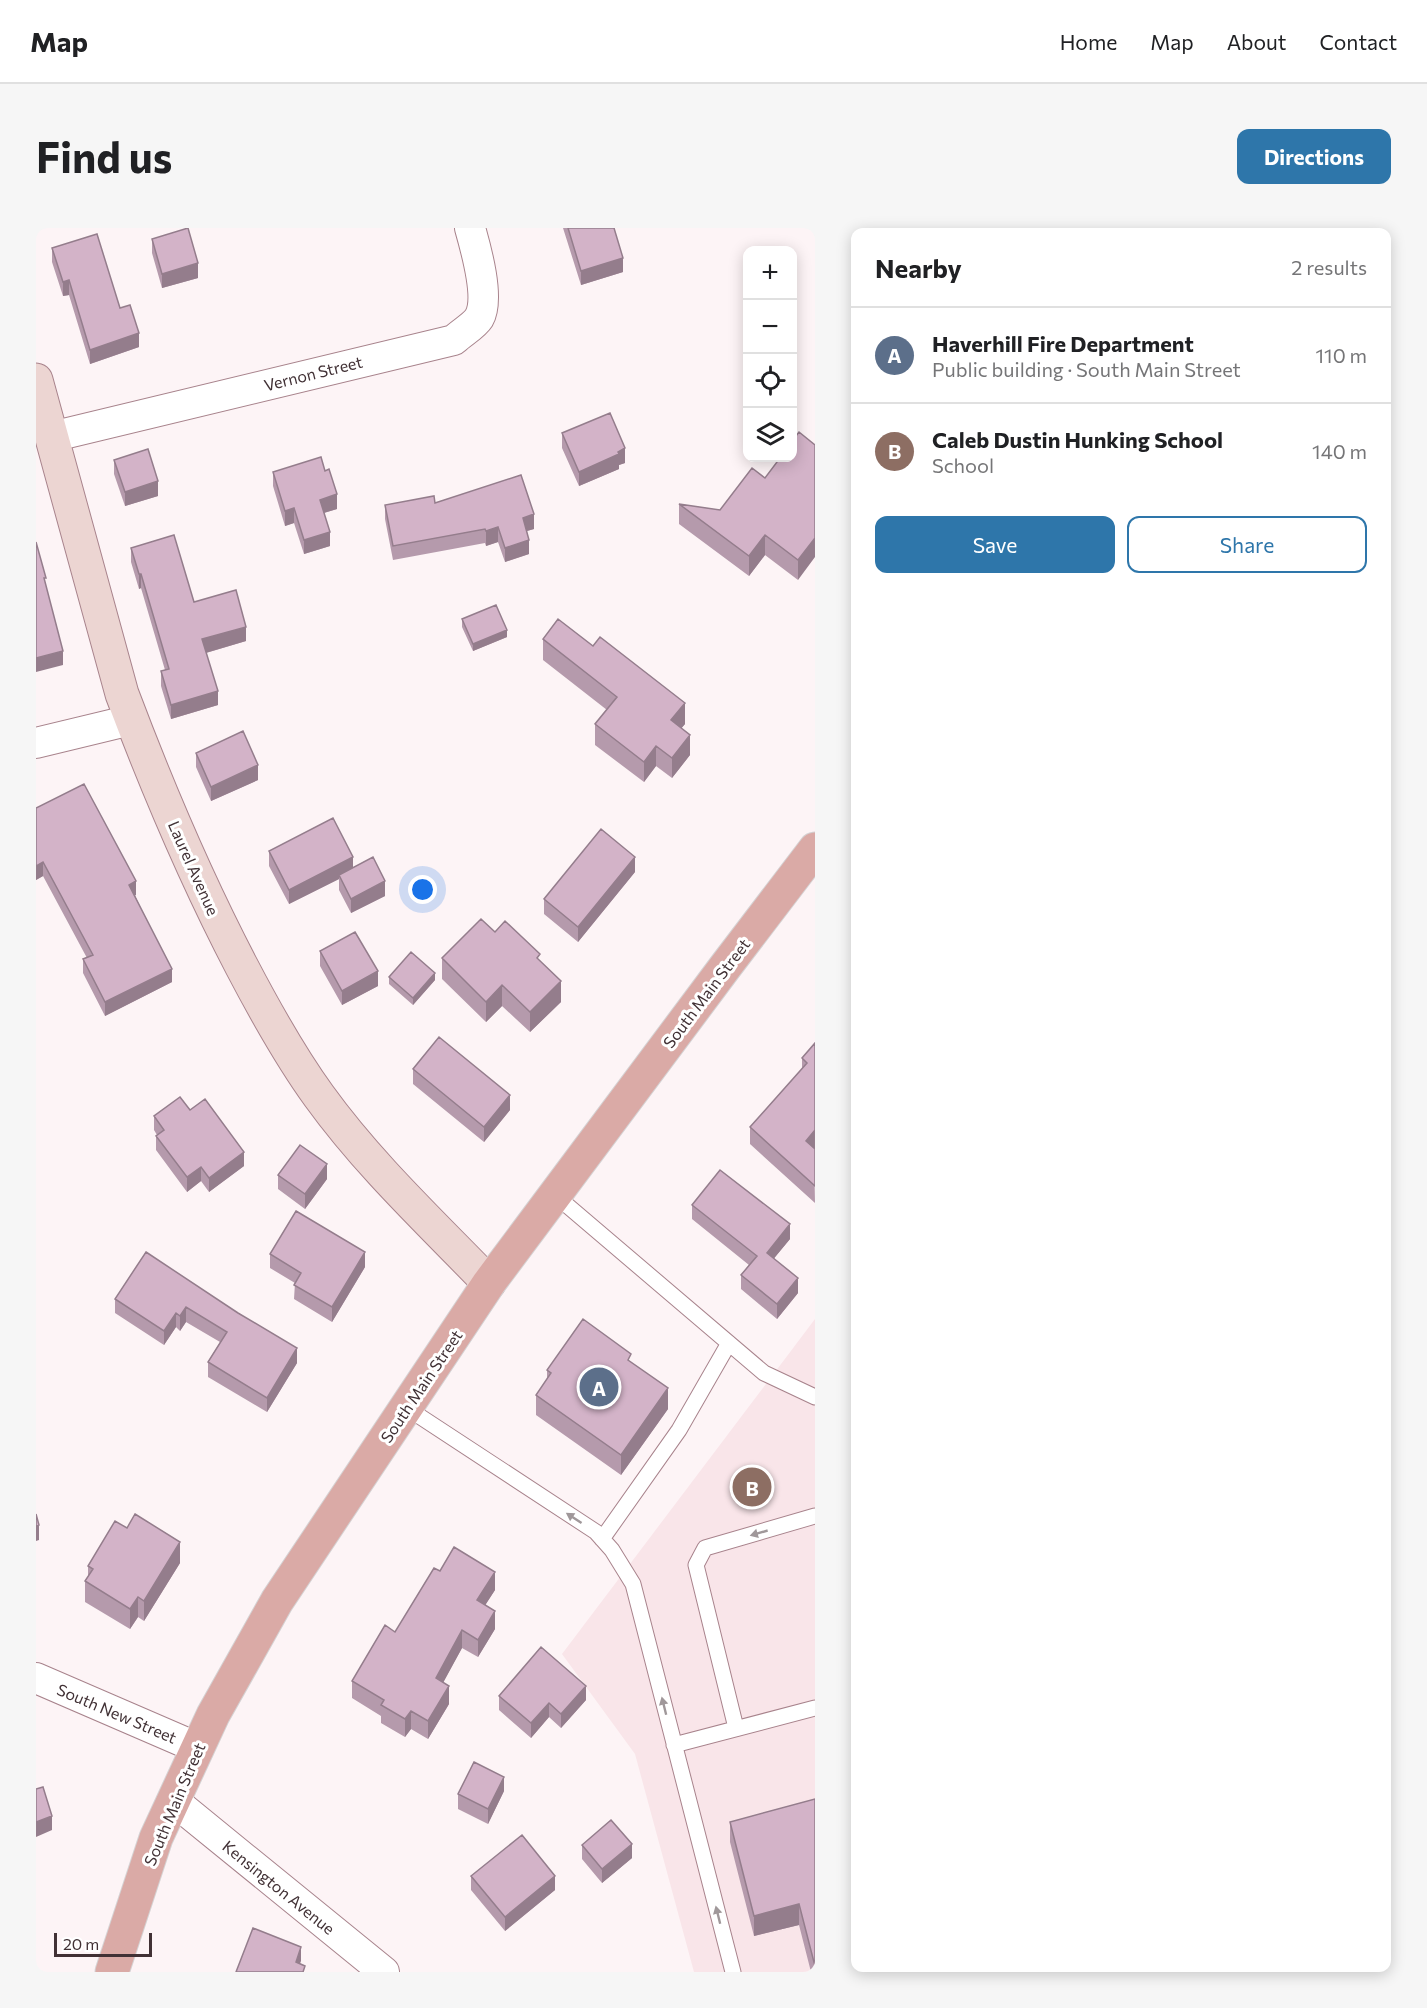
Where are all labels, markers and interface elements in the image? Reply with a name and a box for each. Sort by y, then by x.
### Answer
text: Map [30,24,88,58]
text: Home [1060,29,1117,54]
text: Map [1150,29,1194,54]
text: About [1227,29,1286,54]
text: Contact [1319,29,1397,54]
button: Directions [1237,129,1391,184]
text: Find us [36,130,172,182]
map controls [743,246,797,462]
button: + [743,246,797,300]
text: Nearby [875,252,962,283]
text: 2 results [1291,255,1367,279]
button: − [743,300,797,354]
text: Haverhill Fire Department [932,330,1194,357]
text: A [887,343,902,367]
text: 110 m [1316,343,1367,367]
street label: Vernon Street [262,351,365,394]
button: locate [743,354,797,408]
text: Public building · South Main Street [932,357,1241,381]
button: layers [743,408,797,462]
text: Caleb Dustin Hunking School [932,426,1223,453]
text: B [888,439,901,463]
text: 140 m [1312,439,1367,463]
text: School [932,453,994,477]
button: Save [875,516,1115,573]
button: Share [1127,516,1367,573]
street label: Laurel Avenue [165,818,223,918]
your location [408,875,437,904]
street label: South Main Street [659,934,753,1051]
street label: South Main Street [376,1326,466,1446]
pin: A [580,1364,618,1410]
pin: B [732,1464,772,1510]
one-way arrow [566,1513,582,1524]
one-way arrow [750,1528,768,1538]
street label: South New Street [54,1679,180,1747]
one-way arrow [659,1697,669,1715]
street label: South Main Street [140,1739,209,1868]
street label: Kensington Avenue [219,1836,339,1938]
one-way arrow [713,1906,723,1925]
scale bar [54,1930,152,1958]
text: 20 m [63,1934,99,1953]

